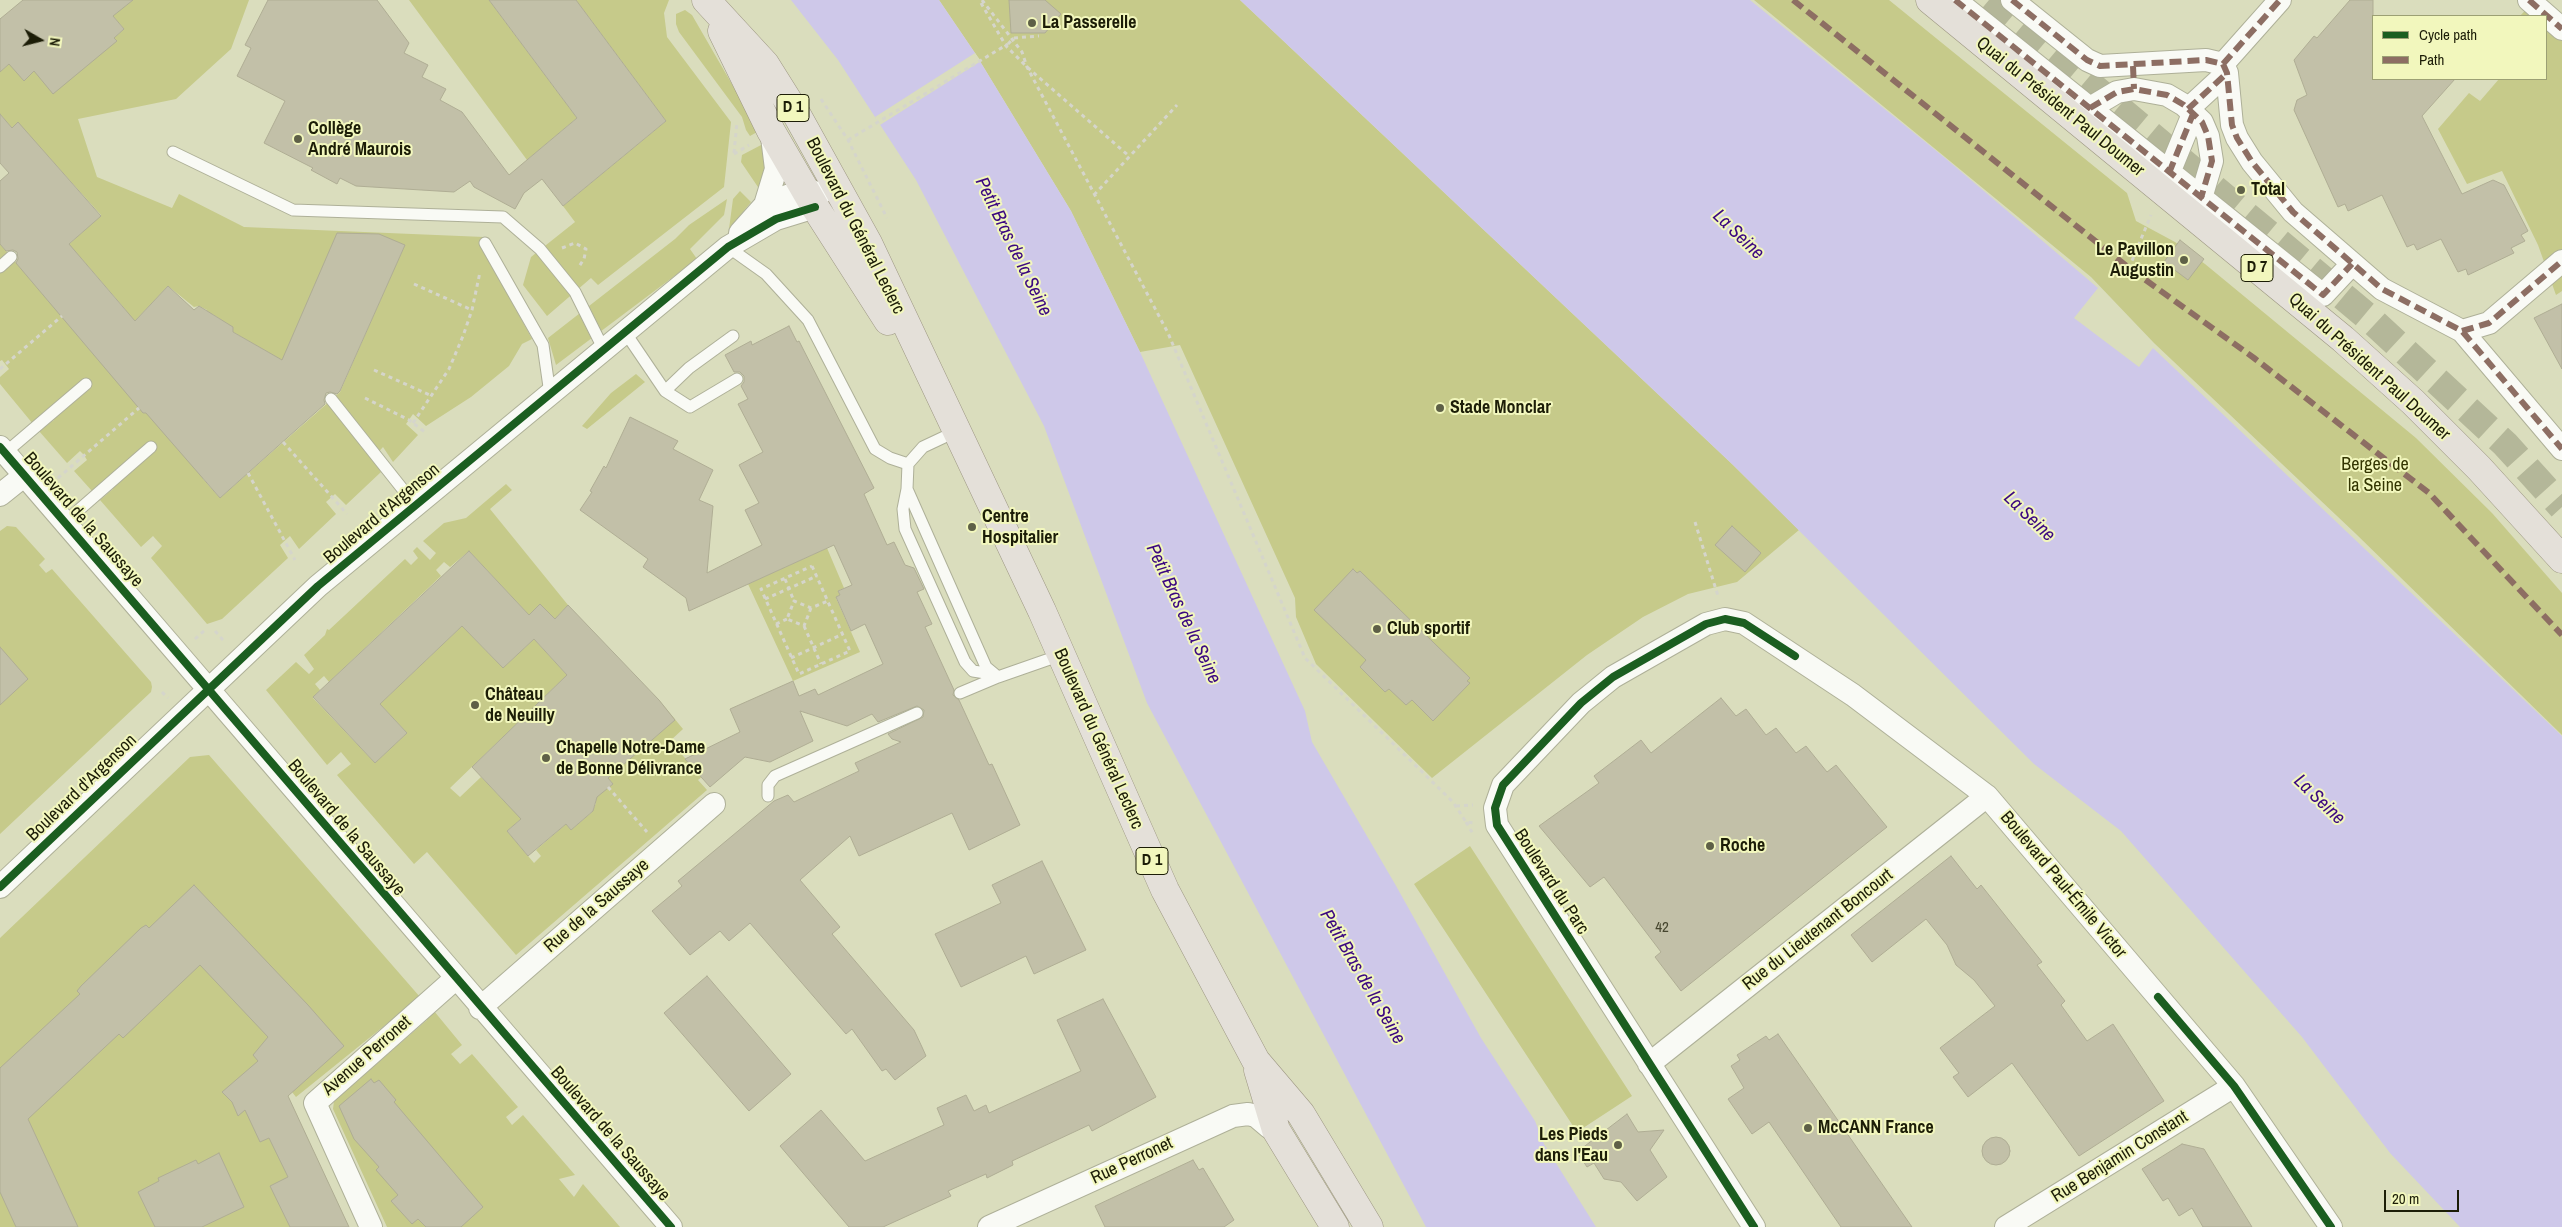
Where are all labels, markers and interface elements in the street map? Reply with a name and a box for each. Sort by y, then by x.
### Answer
place label: La Passerelle [1042,12,1136,34]
north arrow [15,15,65,65]
legend [2372,15,2547,80]
marker: La Passerelle [1026,17,1038,29]
text: Cycle path [2419,24,2477,45]
street label: Quai du Président Paul Doumer [1972,33,2148,181]
text: N [45,37,64,47]
text: Path [2419,49,2444,70]
road number: D 1 [777,95,809,122]
place label: Collège André Maurois [308,118,411,160]
marker: Collège André Maurois [292,133,304,145]
street label: Boulevard du Général Leclerc [801,134,909,318]
water label: Petit Bras de la Seine [970,174,1056,320]
place label: Total [2251,179,2285,201]
marker: Total [2235,184,2247,196]
water label: La Seine [1708,205,1768,265]
place label: Le Pavillon Augustin [2096,239,2174,282]
marker: Le Pavillon Augustin [2178,254,2190,266]
road number: D 7 [2241,254,2273,282]
street label: Quai du Président Paul Doumer [2284,289,2454,445]
place label: Stade Monclar [1450,397,1551,419]
marker: Stade Monclar [1434,402,1446,414]
street label: Boulevard de la Saussaye [19,448,147,592]
park label: Berges de la Seine [2341,454,2409,496]
street label: Boulevard d'Argenson [320,459,444,569]
water label: La Seine [1999,487,2059,547]
place label: Centre Hospitalier [982,506,1058,548]
marker: Centre Hospitalier [966,521,978,533]
water label: Petit Bras de la Seine [1141,540,1225,688]
place label: Club sportif [1387,618,1470,640]
marker: Club sportif [1371,623,1383,635]
street label: Boulevard du Général Leclerc [1048,645,1148,833]
place label: Château de Neuilly [485,684,555,726]
marker: Château de Neuilly [469,699,481,711]
street label: Boulevard d'Argenson [22,730,142,846]
place label: Chapelle Notre-Dame de Bonne Délivrance [556,737,705,780]
marker: Chapelle Notre-Dame de Bonne Délivrance [540,752,552,764]
street label: Boulevard de la Saussaye [283,755,409,901]
water label: La Seine [2289,770,2349,830]
street label: Boulevard Paul-Émile Victor [1995,807,2131,963]
street label: Boulevard du Parc [1509,825,1593,939]
place label: Roche [1720,835,1765,857]
marker: Roche [1704,840,1716,852]
road number: D 1 [1136,848,1168,874]
street label: Rue de la Saussaye [540,855,654,957]
street label: Rue du Lieutenant Boncourt [1739,865,1897,995]
water label: Petit Bras de la Seine [1314,906,1410,1048]
house number: 42 [1655,919,1669,937]
street label: Avenue Perronet [318,1012,416,1100]
street label: Boulevard de la Saussaye [546,1062,674,1206]
street label: Rue Benjamin Constant [2048,1106,2192,1208]
place label: McCANN France [1818,1117,1934,1139]
marker: McCANN France [1802,1122,1814,1134]
place label: Les Pieds dans l'Eau [1535,1124,1608,1166]
street label: Rue Perronet [1088,1133,1176,1189]
marker: Les Pieds dans l'Eau [1612,1139,1624,1151]
scale bar [2387,1180,2462,1212]
text: 20 m [2392,1188,2419,1209]

